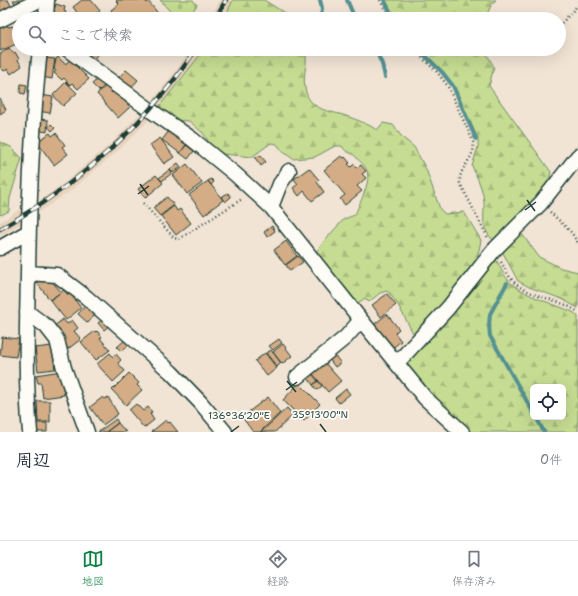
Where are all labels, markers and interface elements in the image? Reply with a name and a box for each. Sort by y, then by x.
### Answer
search box [12,12,566,56]
icon: search [26,23,48,45]
text: ここで検索 [58,25,133,45]
map controls [530,384,566,420]
button: locate [530,384,566,420]
text: 35°13'00"N [292,408,348,421]
text: 136°36'20"E [208,409,270,422]
text: 周辺 [16,449,50,471]
text: 0件 [540,451,562,468]
tab: 地図 [82,548,104,589]
tab: 経路 [267,548,289,589]
tab: 保存済み [452,548,496,589]

